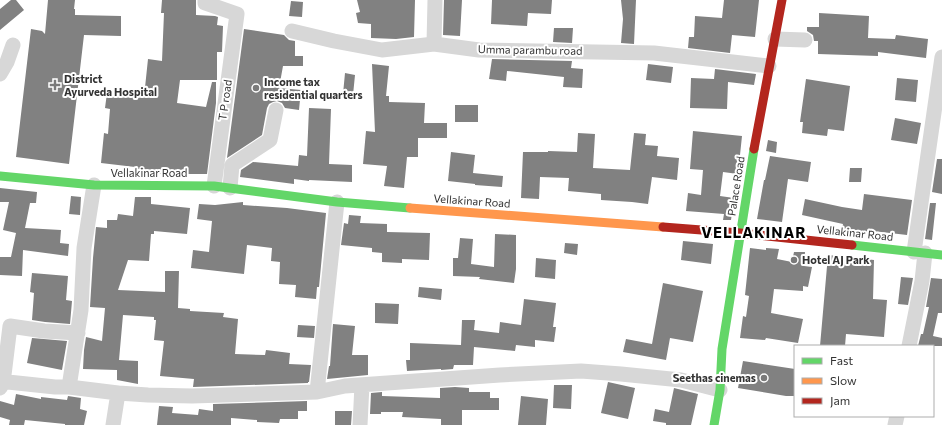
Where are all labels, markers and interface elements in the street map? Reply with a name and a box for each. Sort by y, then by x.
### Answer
street label: Umma parambu road [478,42,582,57]
place label: District Ayurveda Hospital [64,72,157,98]
place label: Income tax residential quarters [264,75,363,101]
marker: District Ayurveda Hospital [49,79,61,91]
street label: T P road [215,79,234,121]
marker: Income tax residential quarters [251,83,261,93]
street label: Palace Road [724,155,747,217]
street label: Vellakinar Road [111,166,187,179]
street label: Vellakinar Road [433,191,511,210]
street label: Vellakinar Road [816,222,894,243]
district label: VELLAKINAR [701,223,807,241]
place label: Hotel AJ Park [802,253,870,267]
marker: Hotel AJ Park [789,255,799,265]
legend [794,345,934,417]
text: Fast [830,353,853,367]
place label: Seethas cinemas [673,371,756,384]
marker: Seethas cinemas [759,373,769,383]
text: Slow [830,373,857,387]
text: Jam [830,393,850,408]

